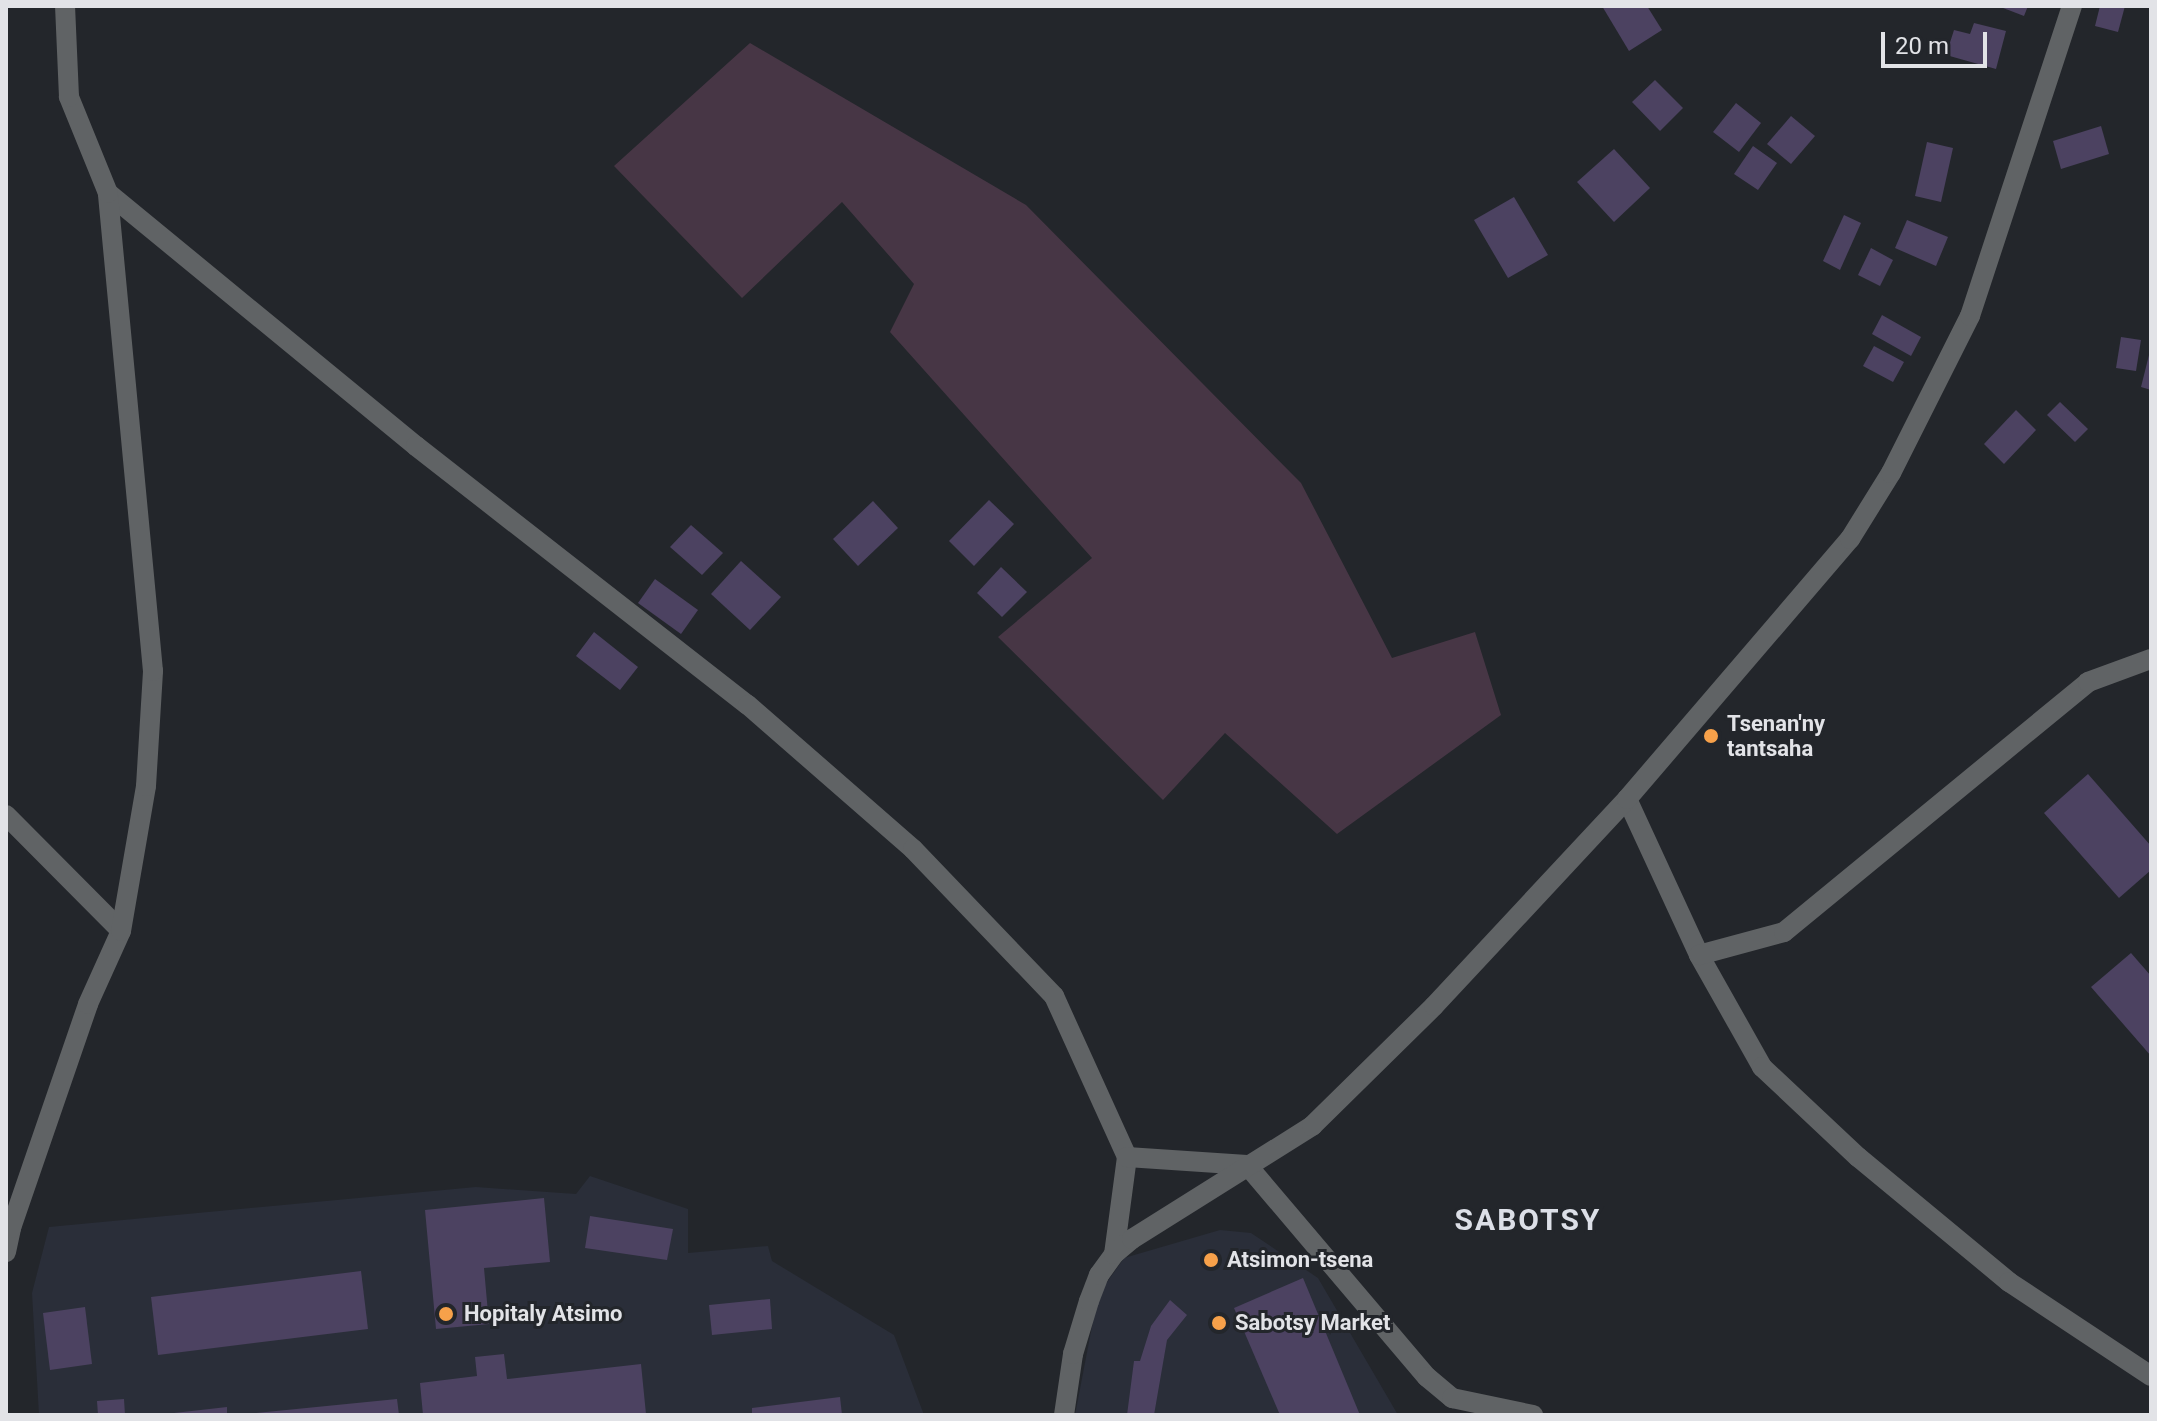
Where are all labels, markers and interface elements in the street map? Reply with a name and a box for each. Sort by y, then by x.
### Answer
scale bar [1885,16,1991,66]
text: 20 m [1895,32,1949,60]
place label: Tsenan'ny tantsaha [1727,710,1825,762]
marker: Tsenan'ny tantsaha [1702,727,1720,745]
district label: SABOTSY [1455,1202,1601,1238]
place label: Atsimon-tsena [1227,1247,1373,1273]
marker: Atsimon-tsena [1202,1251,1220,1269]
place label: Hopitaly Atsimo [464,1301,622,1327]
marker: Hopitaly Atsimo [435,1303,457,1325]
place label: Sabotsy Market [1235,1310,1390,1336]
marker: Sabotsy Market [1210,1314,1228,1332]

